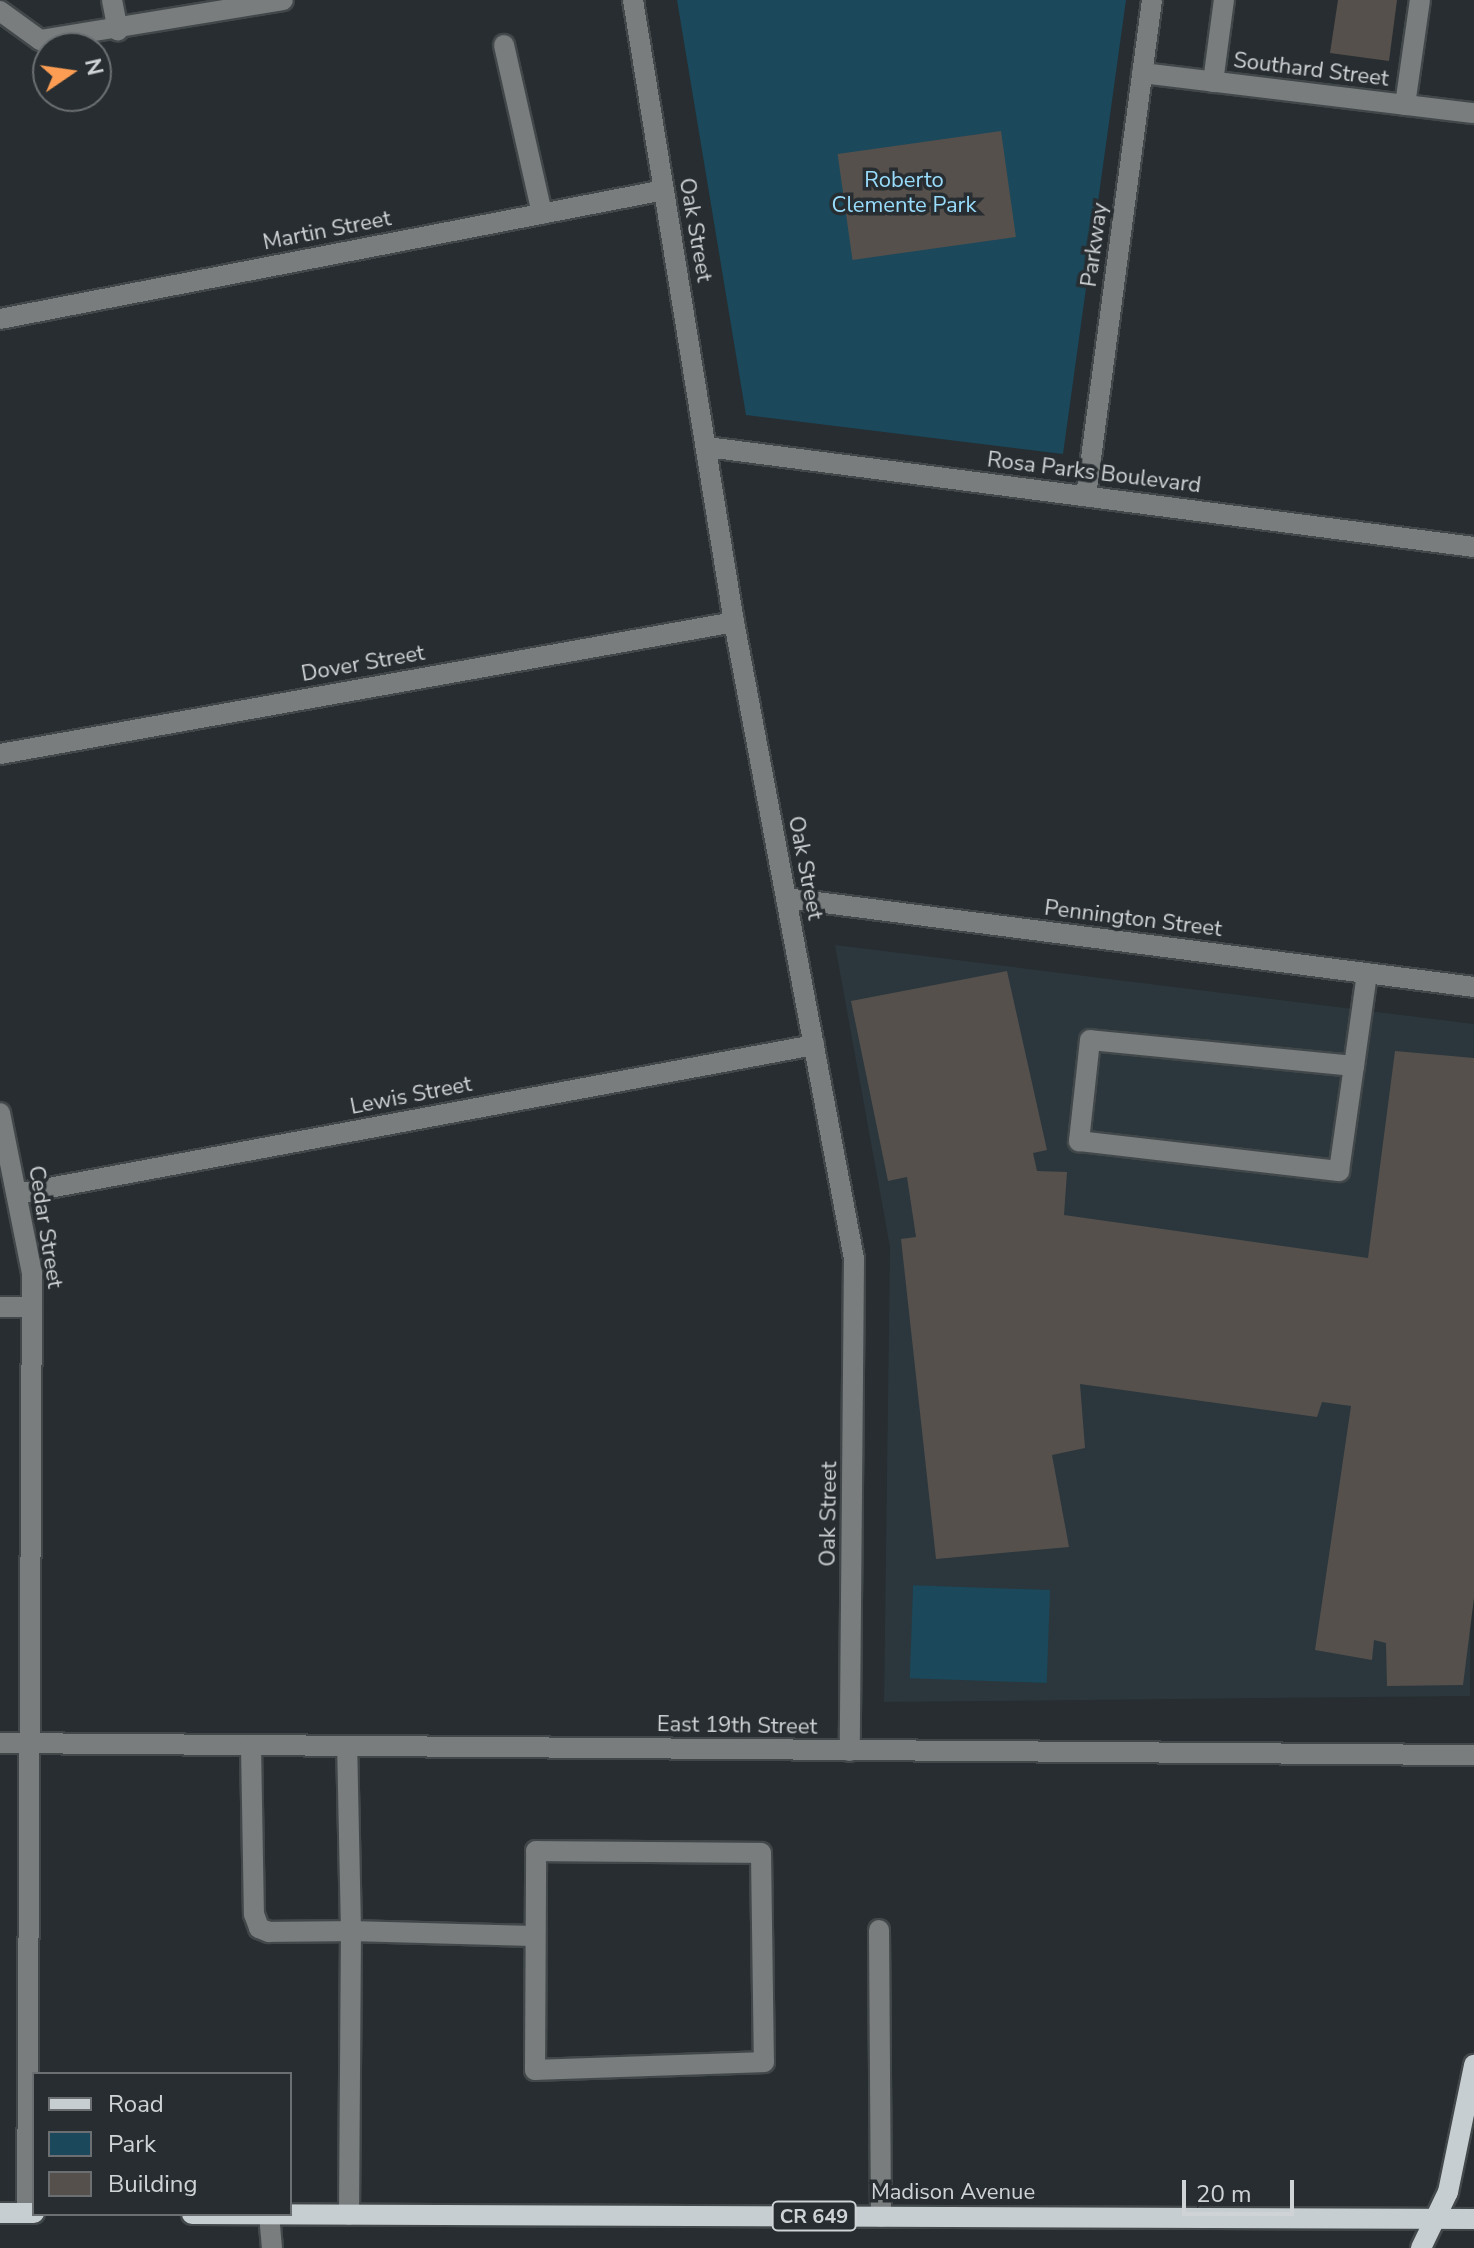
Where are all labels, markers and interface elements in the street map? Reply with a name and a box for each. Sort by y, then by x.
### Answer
north arrow [32,32,112,112]
street label: Southard Street [1232,47,1390,93]
text: N [77,56,110,78]
park label: Roberto Clemente Park [832,167,976,218]
street label: Oak Street [673,176,717,284]
street label: Parkway [1076,201,1114,289]
street label: Martin Street [261,206,393,256]
street label: Rosa Parks Boulevard [986,447,1202,499]
street label: Dover Street [299,640,427,688]
street label: Oak Street [782,814,828,922]
street label: Pennington Street [1043,895,1223,943]
street label: Lewis Street [348,1071,474,1121]
street label: Cedar Street [22,1164,68,1290]
street label: Oak Street [815,1461,843,1567]
street label: East 19th Street [657,1711,817,1741]
legend [32,2072,292,2216]
text: Road [108,2088,164,2120]
text: Park [108,2128,156,2160]
scale bar [1186,2164,1298,2214]
text: Building [108,2168,198,2200]
text: 20 m [1196,2178,1252,2210]
street label: Madison Avenue [871,2180,1035,2206]
road number: CR 649 [770,2200,858,2232]

